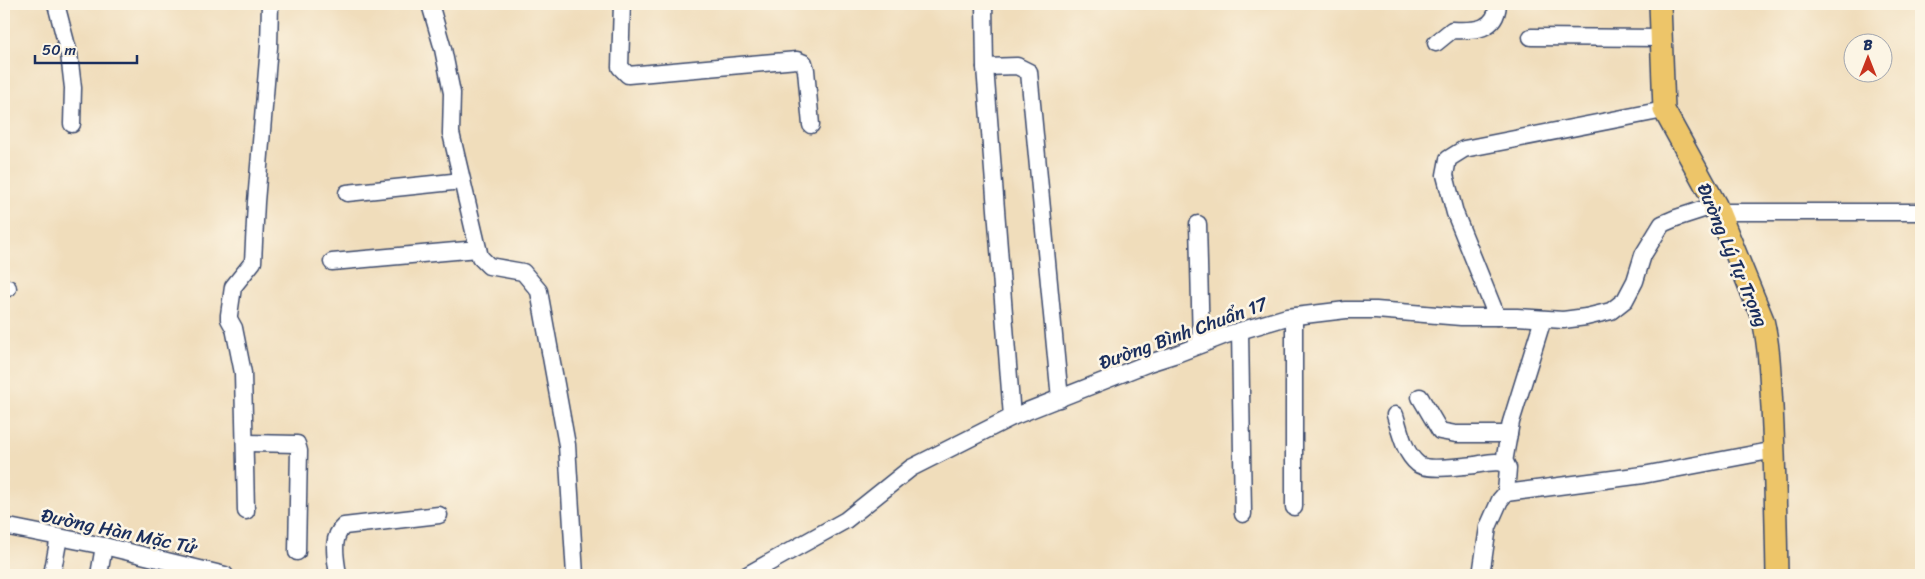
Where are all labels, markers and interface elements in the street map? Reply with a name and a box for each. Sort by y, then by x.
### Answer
scale bar [35,32,138,64]
north arrow [1842,32,1892,82]
text: B [1864,33,1873,58]
text: 50 m [42,37,77,63]
street label: Đường Lý Tự Trọng [1688,178,1778,332]
street label: Đường Bình Chuẩn 17 [1094,287,1273,379]
street label: Đường Hàn Mặc Tử [38,498,201,564]

